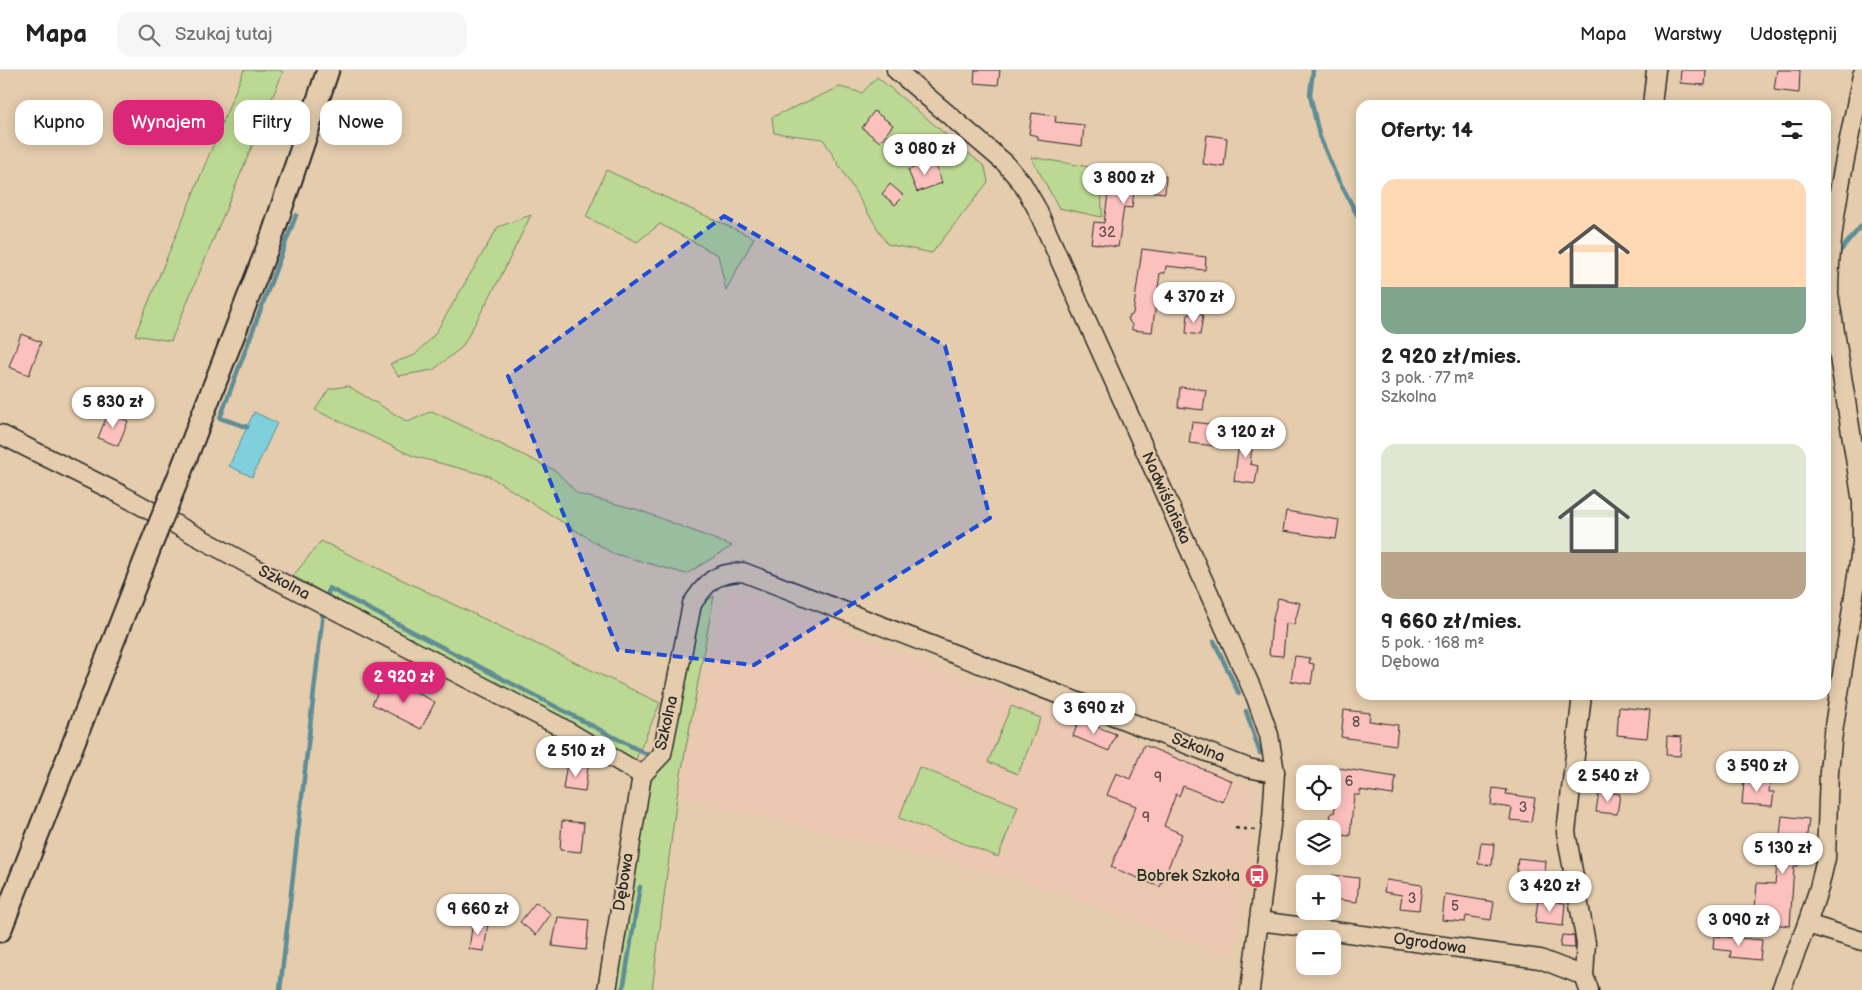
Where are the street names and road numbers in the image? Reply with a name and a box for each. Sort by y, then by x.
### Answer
street label: Nadwiślańska [1137,449,1195,547]
street label: Szkolna [255,562,313,604]
street label: Szkolna [651,694,683,752]
street label: Szkolna [1169,729,1227,767]
street label: Dębowa [610,852,638,912]
street label: Ogrodowa [1392,929,1468,959]

